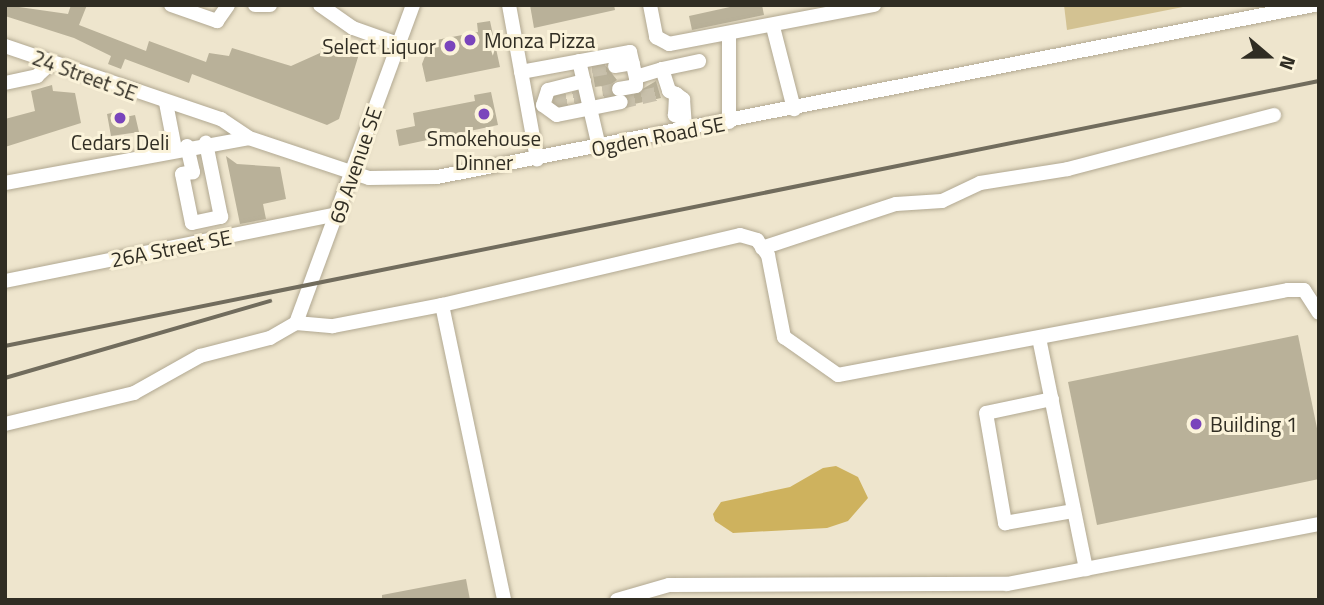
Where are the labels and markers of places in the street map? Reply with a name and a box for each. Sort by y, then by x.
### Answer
place label: Monza Pizza [484,27,595,53]
marker: Monza Pizza [462,32,478,48]
place label: Select Liquor [322,33,436,59]
marker: Select Liquor [442,38,458,54]
marker: Smokehouse Dinner [476,106,492,122]
marker: Cedars Deli [112,110,128,126]
place label: Smokehouse Dinner [427,125,541,175]
place label: Cedars Deli [71,129,169,155]
place label: Building 1 [1210,411,1298,437]
marker: Building 1 [1188,416,1204,432]

